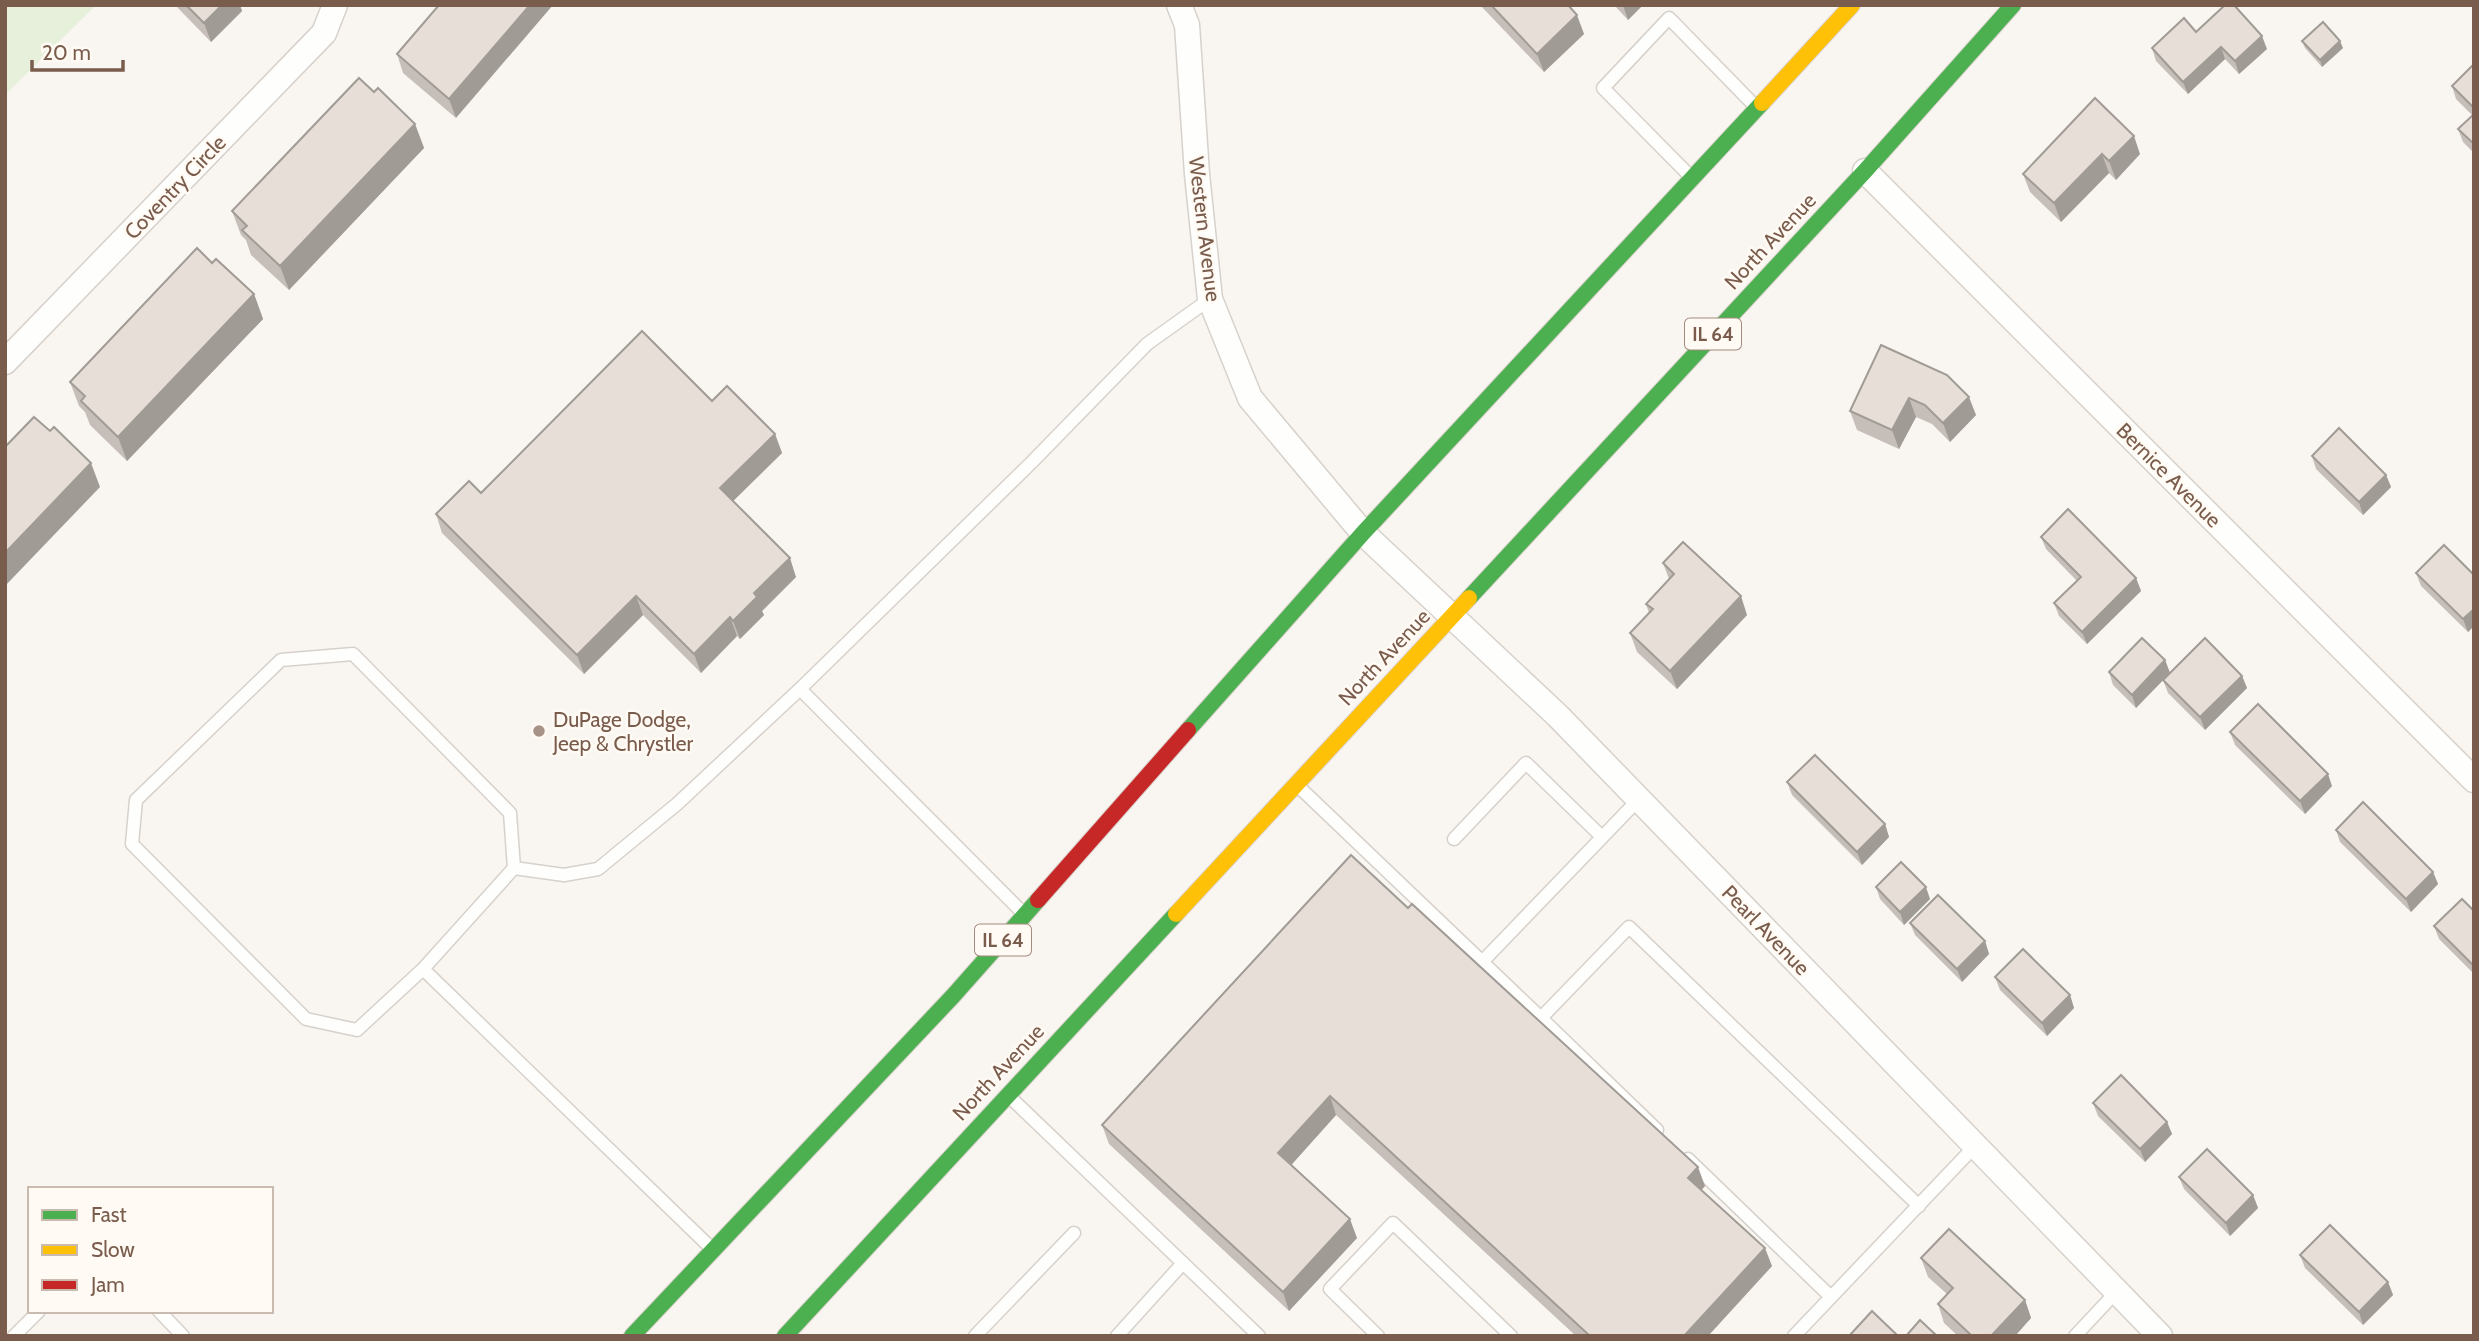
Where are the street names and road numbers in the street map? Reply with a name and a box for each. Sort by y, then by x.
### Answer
street label: Coventry Circle [119,130,231,244]
street label: Western Avenue [1184,155,1226,303]
street label: North Avenue [1719,188,1821,294]
road number: IL 64 [1685,318,1741,350]
street label: Bernice Avenue [2112,418,2227,533]
street label: North Avenue [1333,604,1435,710]
street label: Pearl Avenue [1717,880,1815,980]
road number: IL 64 [975,924,1031,956]
street label: North Avenue [947,1019,1049,1125]

